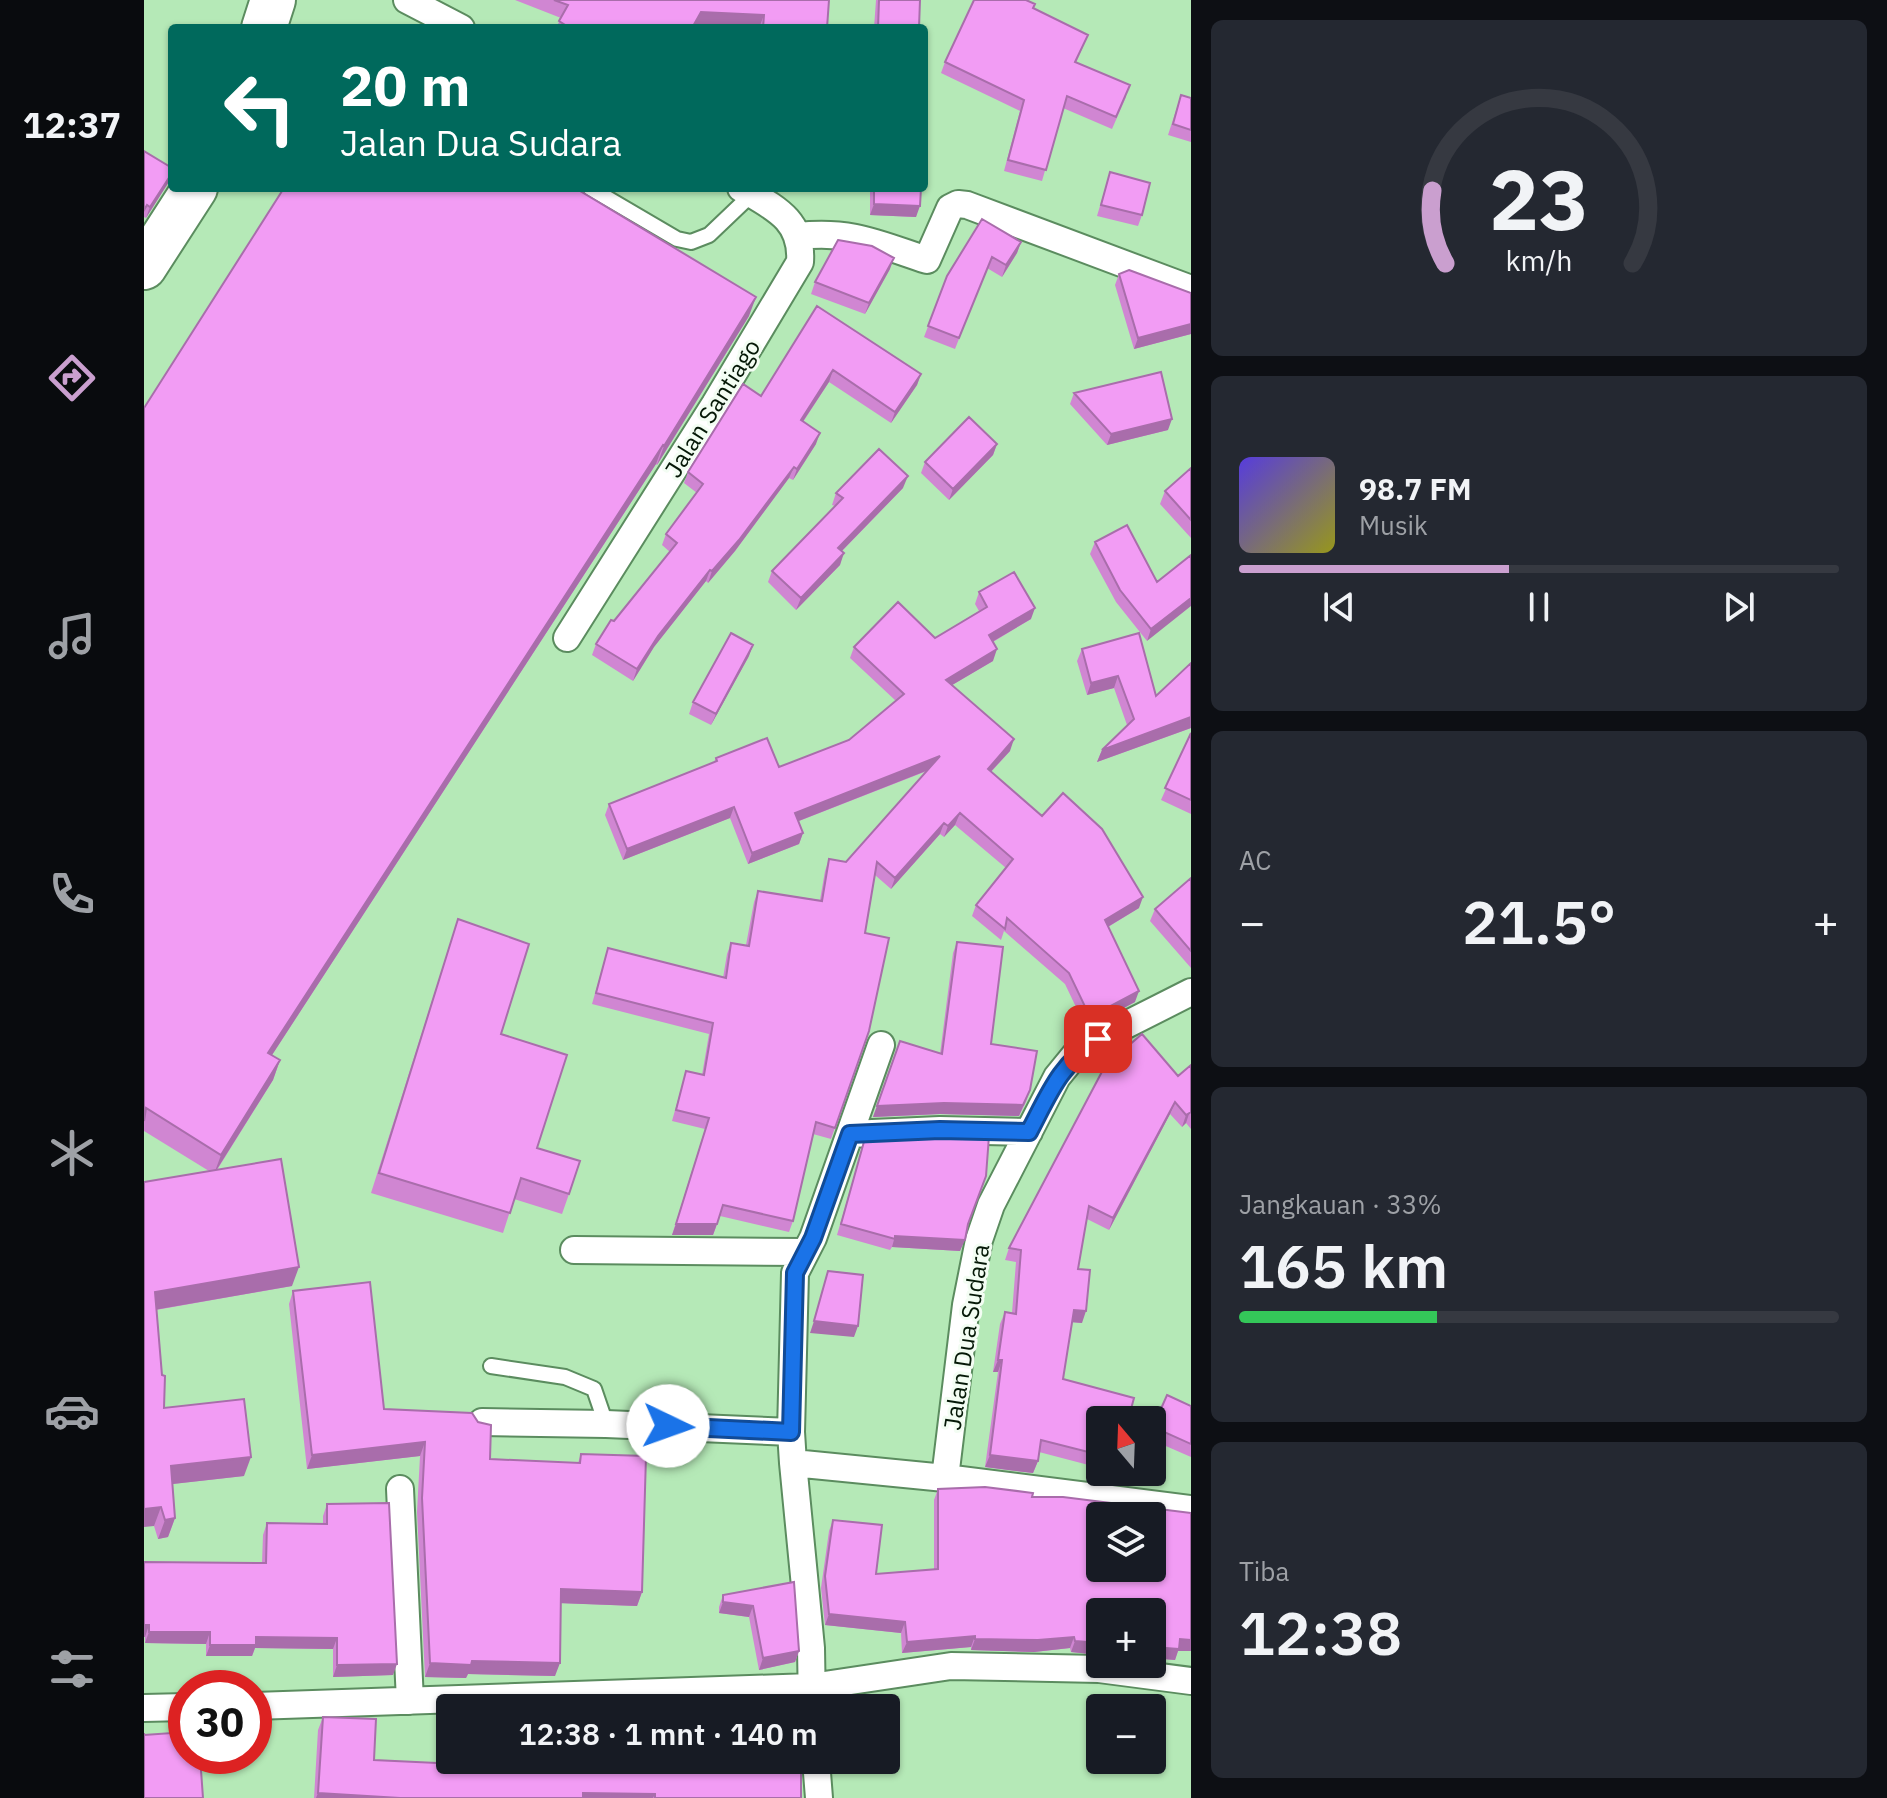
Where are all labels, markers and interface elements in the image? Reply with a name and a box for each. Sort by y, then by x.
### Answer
text: 20 m [340,49,470,121]
icon: left [208,56,312,160]
text: 12:37 [23,101,121,148]
text: Jalan Dua Sudara [340,119,622,166]
text: 23 [1489,144,1589,252]
text: km/h [1505,242,1573,279]
street label: Jalan Santiago [657,333,767,483]
icon: directions [44,350,100,406]
text: 98.7 FM [1359,469,1472,508]
text: Musik [1359,508,1428,542]
icon: previous [1317,585,1361,629]
icon: pause [1517,585,1561,629]
icon: next [1717,585,1761,629]
icon: music [44,608,100,664]
text: AC [1239,843,1271,877]
icon: phone [44,866,100,922]
text: 21.5° [1462,882,1616,961]
text: − [1239,893,1265,950]
text: + [1813,893,1839,950]
pin [1064,1005,1132,1073]
icon: arrive [1076,1017,1120,1061]
icon: climate [44,1125,100,1181]
text: Jangkauan · 33% [1239,1187,1442,1221]
text: 165 km [1239,1226,1448,1305]
street label: Jalan Dua Sudara [936,1242,997,1432]
icon: car [44,1383,100,1439]
position arrow [626,1384,710,1468]
north arrow [1086,1406,1166,1486]
map controls [1086,1406,1166,1774]
button: layers [1086,1502,1166,1582]
text: Tiba [1239,1554,1289,1588]
text: 12:38 [1239,1593,1402,1672]
button: + [1086,1598,1166,1678]
icon: filters [44,1641,100,1697]
speed limit sign: 30 [168,1670,272,1774]
button: − [1086,1694,1166,1774]
text: 12:38 · 1 mnt · 140 m [518,1714,818,1753]

